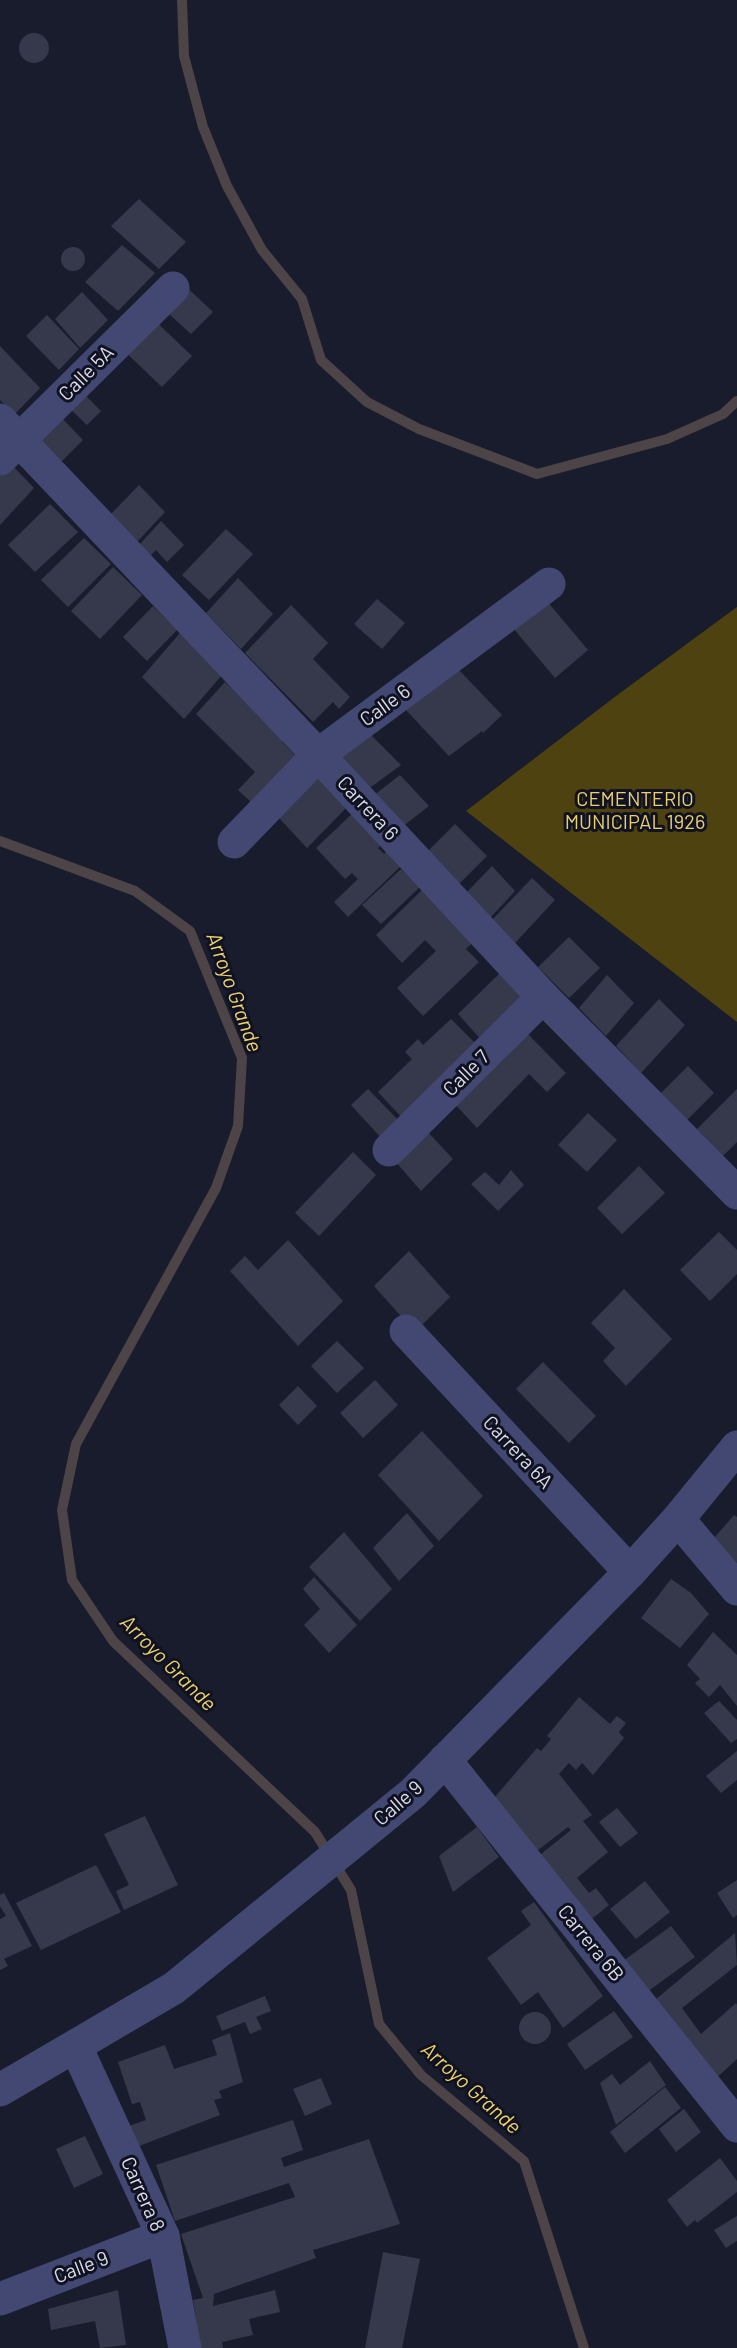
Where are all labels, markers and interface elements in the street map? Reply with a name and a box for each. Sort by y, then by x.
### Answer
street label: Calle 5A [53,340,118,405]
street label: Calle 6 [355,678,414,730]
street label: Carrera 6 [333,770,404,844]
park label: CEMENTERIO MUNICIPAL 1926 [565,786,705,833]
water label: Arroyo Grande [202,928,269,1055]
street label: Calle 7 [437,1044,494,1100]
street label: Carrera 6A [479,1410,559,1493]
water label: Arroyo Grande [116,1609,222,1715]
street label: Calle 9 [368,1775,427,1830]
street label: Carrera 6B [554,1899,630,1986]
water label: Arroyo Grande [417,2036,527,2138]
street label: Carrera 8 [117,2153,171,2235]
street label: Calle 9 [50,2245,111,2287]

